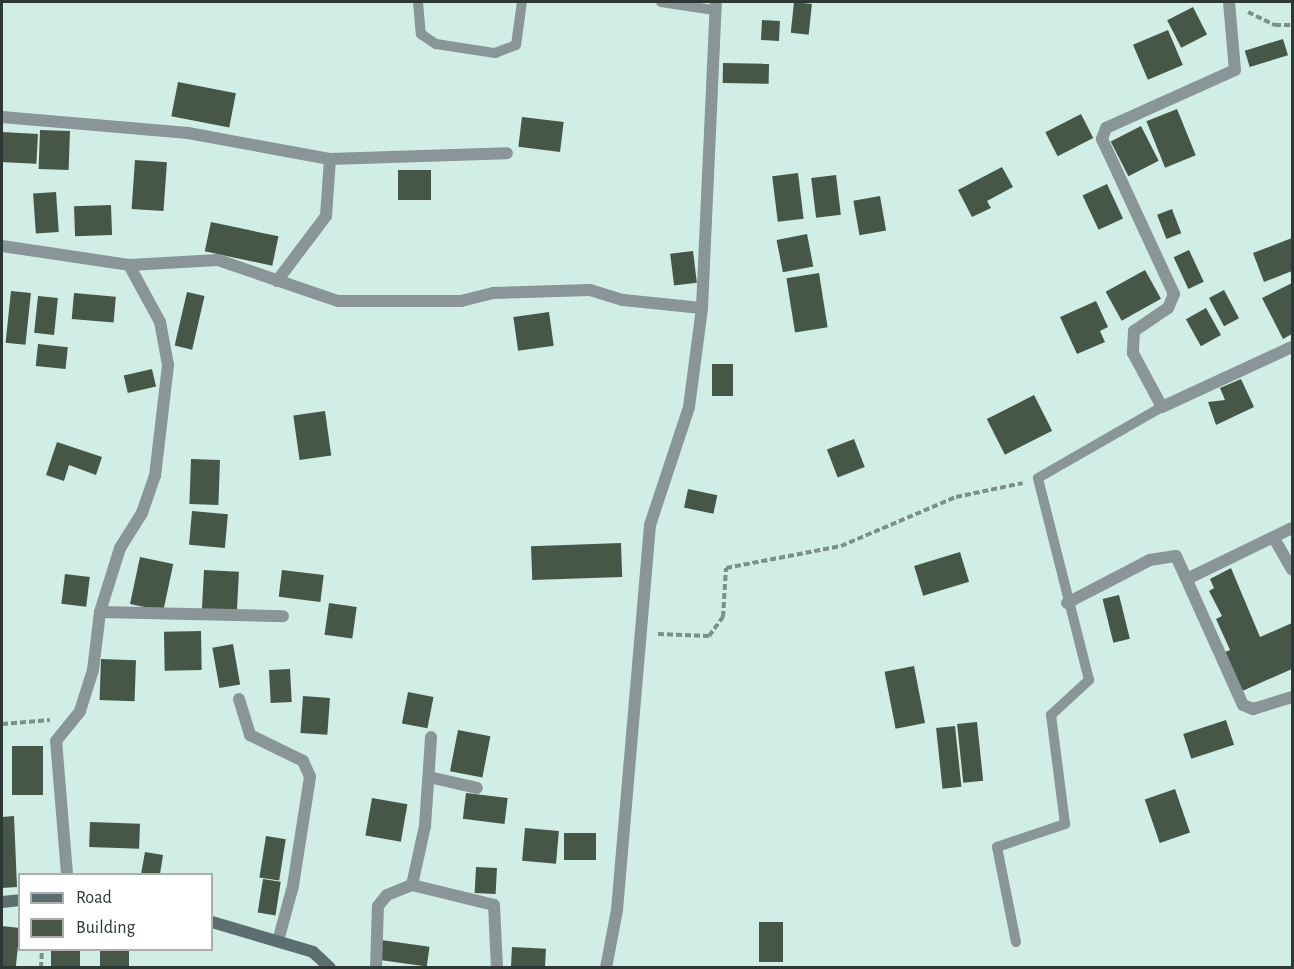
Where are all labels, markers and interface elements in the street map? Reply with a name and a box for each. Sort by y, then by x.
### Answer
legend [18,873,213,951]
text: Road [76,889,112,907]
text: Building [76,919,135,937]

